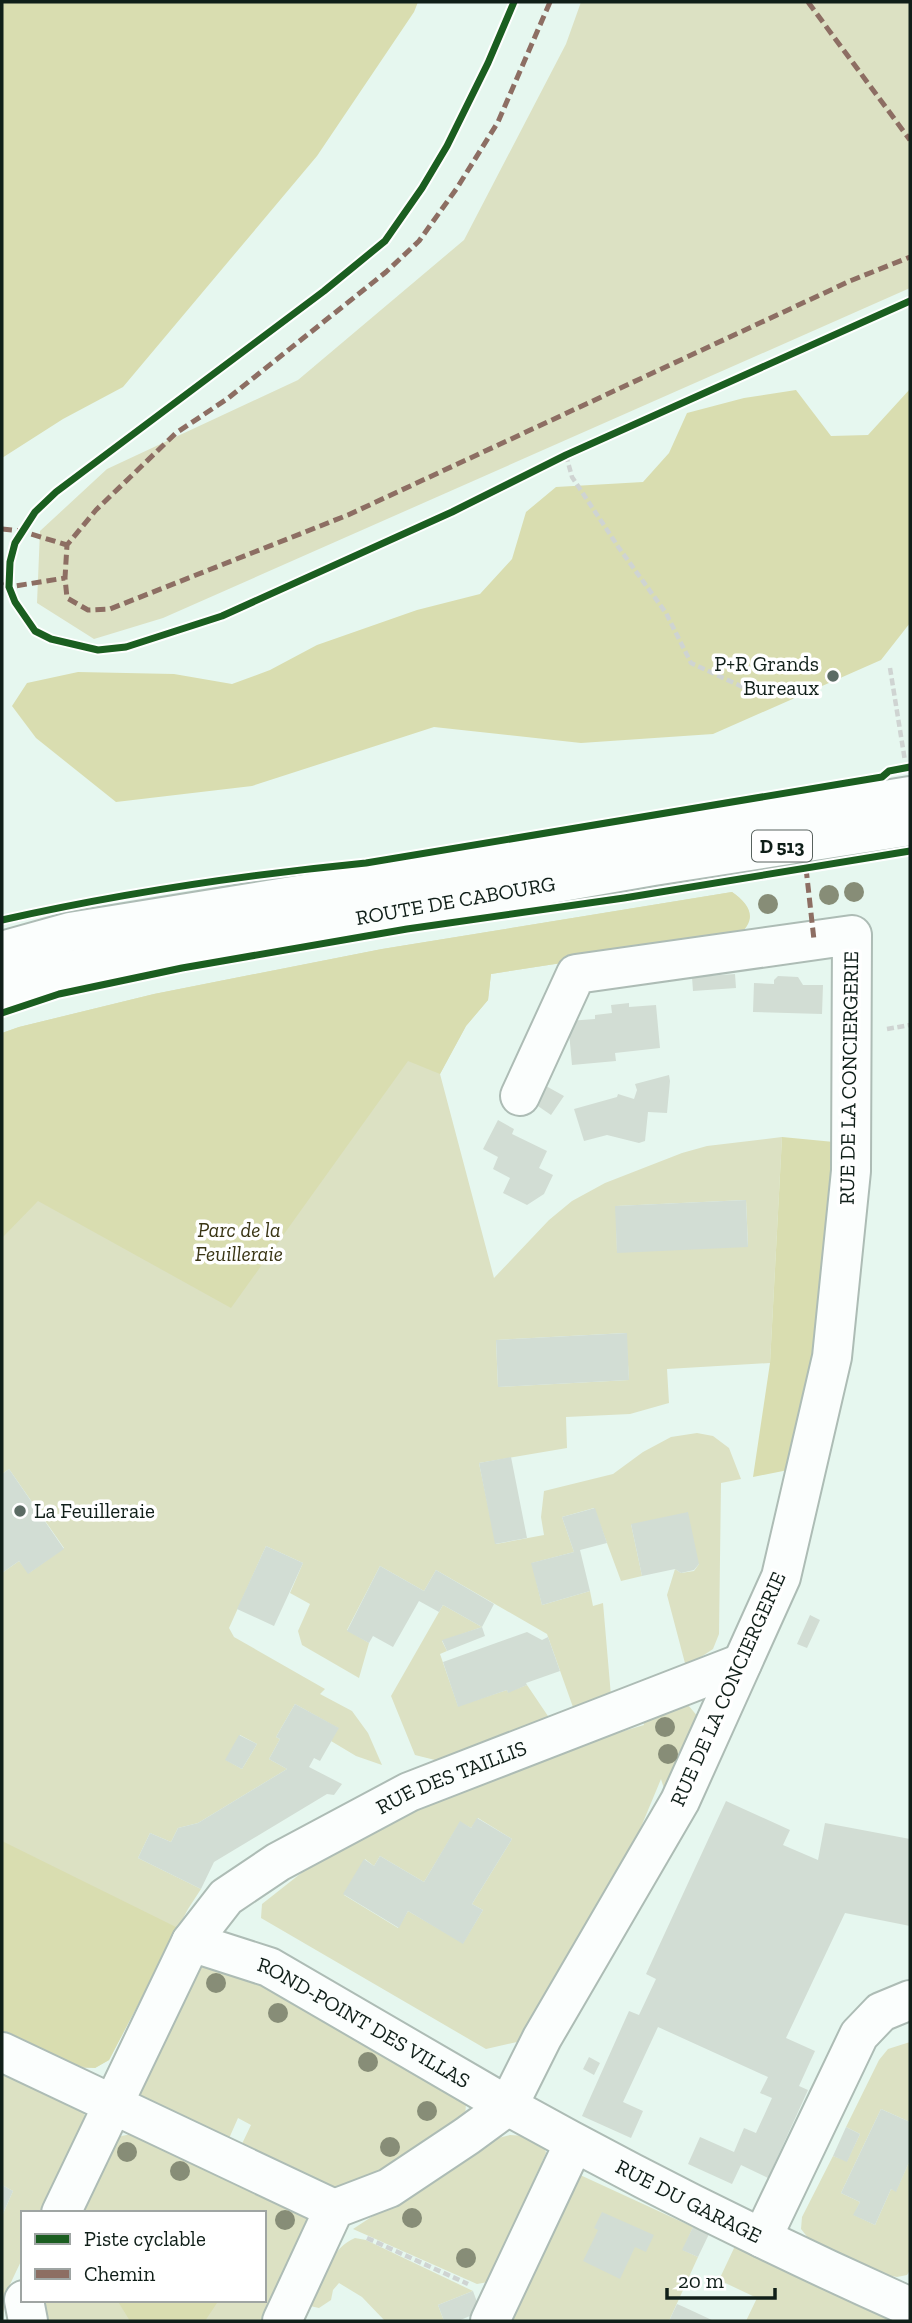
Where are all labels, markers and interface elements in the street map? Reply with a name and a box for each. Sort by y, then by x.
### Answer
place label: P+R Grands Bureaux [714,651,819,700]
marker: P+R Grands Bureaux [825,668,841,684]
road number: D 513 [752,831,812,862]
street label: ROUTE DE CABOURG [354,870,557,930]
street label: RUE DE LA CONCIERGERIE [834,951,863,1205]
park label: Parc de la Feuilleraie [195,1217,283,1266]
place label: La Feuilleraie [34,1498,155,1523]
marker: La Feuilleraie [12,1503,28,1519]
street label: RUE DE LA CONCIERGERIE [664,1568,791,1810]
street label: RUE DES TAILLIS [372,1735,530,1819]
street label: ROND-POINT DES VILLAS [254,1951,475,2093]
street label: RUE DU GARAGE [612,2154,766,2248]
legend [21,2211,266,2302]
text: Piste cyclable [84,2226,206,2251]
scale bar [667,2256,776,2300]
text: Chemin [84,2261,155,2286]
text: 20 m [678,2268,724,2293]

